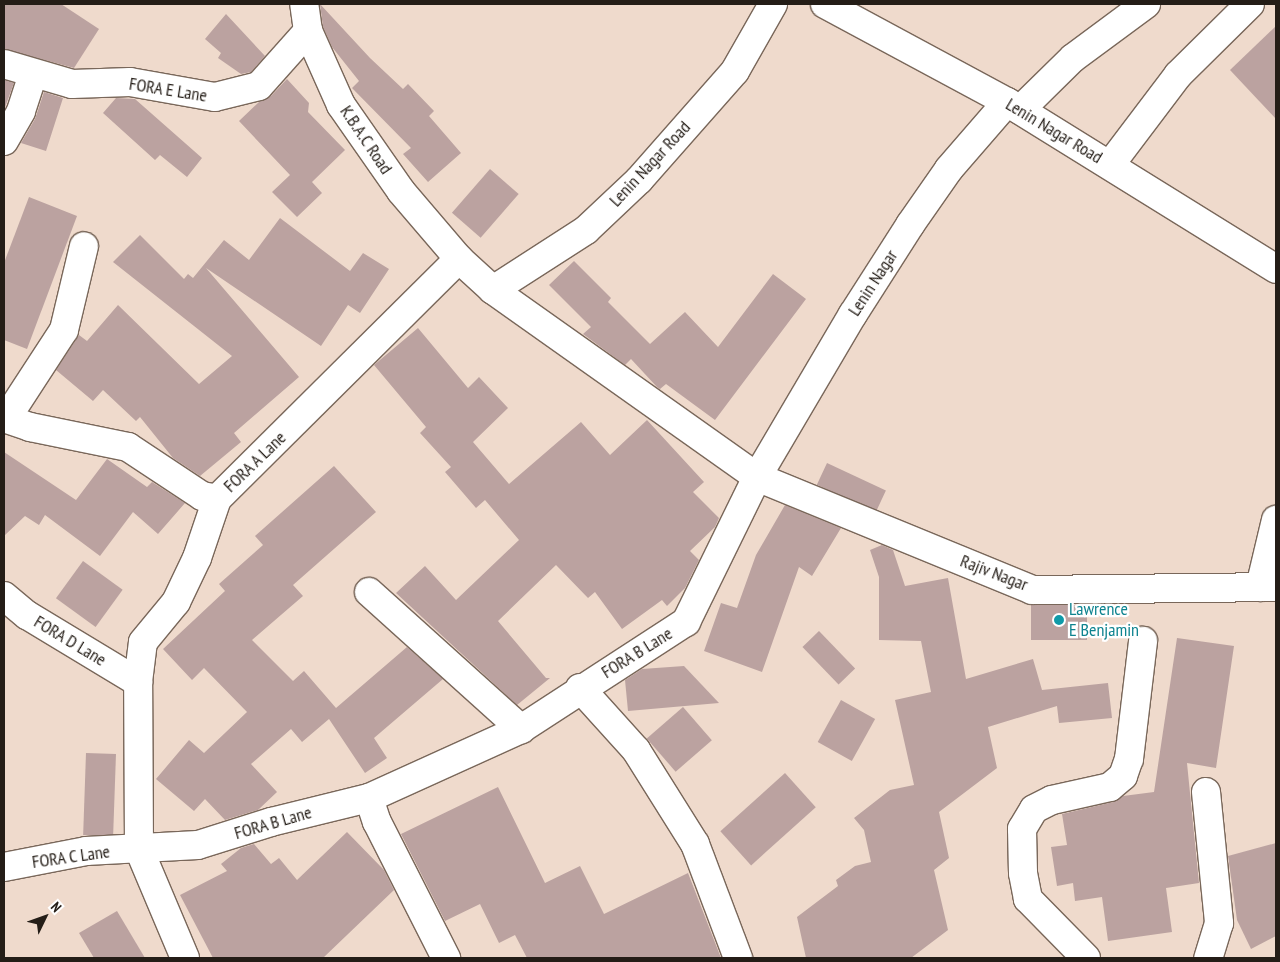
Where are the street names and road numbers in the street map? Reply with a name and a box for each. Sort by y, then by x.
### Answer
street label: FORA E Lane [127,73,209,107]
street label: Lenin Nagar Road [1002,94,1106,168]
street label: K.B.A.C Road [335,101,397,179]
street label: Lenin Nagar Road [605,117,695,211]
street label: Lenin Nagar [844,246,902,320]
street label: FORA A Lane [219,426,291,498]
street label: Rajiv Nagar [957,550,1031,596]
street label: FORA D Lane [30,611,110,671]
street label: FORA B Lane [597,623,677,683]
street label: FORA B Lane [232,802,314,844]
street label: FORA C Lane [30,841,112,873]

